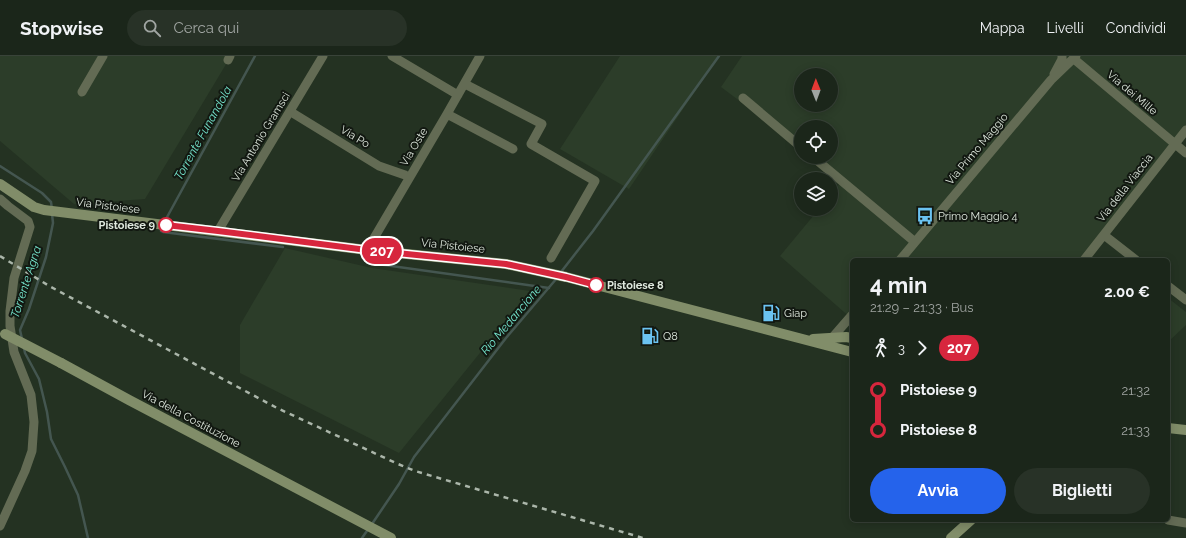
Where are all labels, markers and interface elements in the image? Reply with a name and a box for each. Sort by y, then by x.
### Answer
search box [127,10,407,46]
text: Stopwise [20,17,103,39]
icon: search [141,17,163,39]
text: Cerca qui [173,19,239,37]
text: Mappa [980,20,1025,36]
text: Livelli [1047,20,1084,36]
text: Condividi [1106,20,1166,36]
north arrow [794,68,838,112]
map controls [794,68,838,216]
street label: Via dei Mille [1104,68,1160,118]
water label: Torrente Funandola [171,84,235,182]
street label: Via Antonio Gramsci [229,90,293,184]
street label: Via Primo Maggio [943,110,1011,187]
button: locate [794,120,838,164]
street label: Via Po [338,123,372,151]
street label: Via Oste [398,125,431,168]
street label: Via della Viaccia [1094,151,1156,225]
button: layers [794,172,838,216]
street label: Via Pistoiese [75,196,141,216]
bus stop icon: Primo Maggio 4 [915,206,935,226]
place label: Primo Maggio 4 [938,210,1018,223]
marker: Pistoiese 9 [158,217,174,233]
place label: Pistoiese 9 [99,219,156,232]
street label: Via Pistoiese [421,236,486,256]
line badge: 207 [359,238,405,264]
text: 207 [370,243,394,259]
water label: Torrente Agna [8,244,44,320]
text: 4 min [870,272,927,298]
marker: Pistoiese 8 [588,277,604,293]
place label: Pistoiese 8 [607,279,664,292]
water label: Rio Medancione [478,282,544,358]
text: 2.00 € [1104,283,1150,301]
text: 21:29 – 21:33 · Bus [870,300,974,315]
fuel station icon: Giap [761,303,781,323]
place label: Giap [784,307,807,320]
fuel station icon: Q8 [640,326,660,346]
place label: Q8 [663,330,678,343]
icon: walk [870,337,892,359]
icon: forward [911,337,933,359]
text: 207 [947,340,971,356]
text: 3 [898,341,905,356]
text: Pistoiese 9 [900,381,977,399]
text: 21:32 [1122,383,1150,398]
street label: Via della Costituzione [140,388,243,451]
text: Pistoiese 8 [900,421,977,439]
text: 21:33 [1121,423,1150,438]
button: Avvia [870,468,1006,514]
button: Biglietti [1014,468,1150,514]

